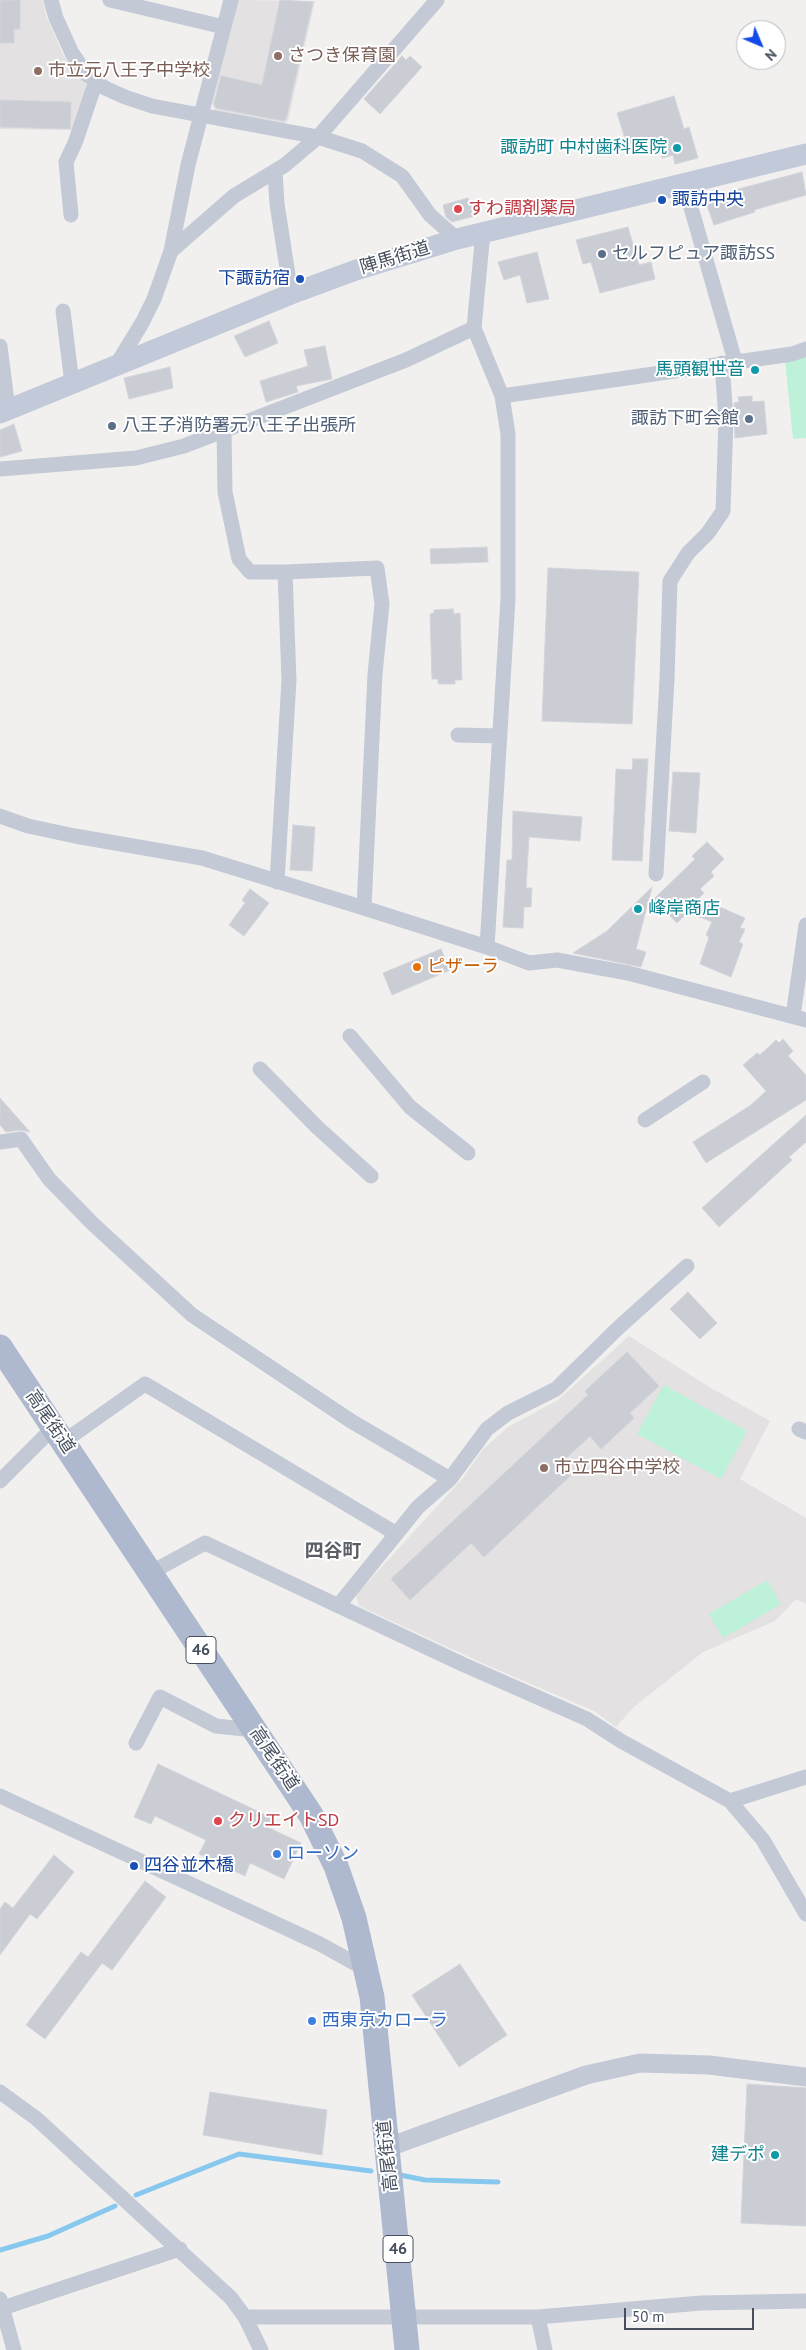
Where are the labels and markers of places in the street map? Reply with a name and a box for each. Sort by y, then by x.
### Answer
place label: さつき保育園 [288,45,396,67]
marker: さつき保育園 [272,50,284,62]
place label: 市立元八王子中学校 [48,60,210,82]
marker: 市立元八王子中学校 [32,65,44,77]
place label: 諏訪町 中村歯科医院 [500,137,667,159]
marker: 諏訪町 中村歯科医院 [671,142,683,154]
place label: 諏訪中央 [672,189,744,211]
marker: 諏訪中央 [656,194,668,206]
place label: すわ調剤薬局 [468,198,576,220]
marker: すわ調剤薬局 [452,203,464,215]
place label: セルフピュア諏訪SS [612,243,775,265]
marker: セルフピュア諏訪SS [596,248,608,260]
place label: 下諏訪宿 [218,268,290,290]
marker: 下諏訪宿 [294,273,306,285]
place label: 馬頭観世音 [655,359,745,381]
marker: 馬頭観世音 [749,364,761,376]
place label: 諏訪下町会館 [631,408,739,430]
marker: 諏訪下町会館 [743,413,755,425]
place label: 八王子消防署元八王子出張所 [122,415,356,437]
marker: 八王子消防署元八王子出張所 [106,420,118,432]
place label: 峰岸商店 [648,898,720,920]
marker: 峰岸商店 [632,903,644,915]
place label: ピザーラ [427,956,499,978]
marker: ピザーラ [411,961,423,973]
place label: 市立四谷中学校 [554,1457,680,1479]
marker: 市立四谷中学校 [538,1462,550,1474]
place label: クリエイトSD [228,1810,339,1832]
marker: クリエイトSD [212,1815,224,1827]
place label: ローソン [287,1843,359,1865]
marker: ローソン [271,1848,283,1860]
place label: 四谷並木橋 [144,1855,234,1877]
marker: 四谷並木橋 [128,1860,140,1872]
place label: 西東京カローラ [322,2010,448,2032]
marker: 西東京カローラ [306,2015,318,2027]
place label: 建デポ [711,2144,765,2166]
marker: 建デポ [769,2149,781,2161]

